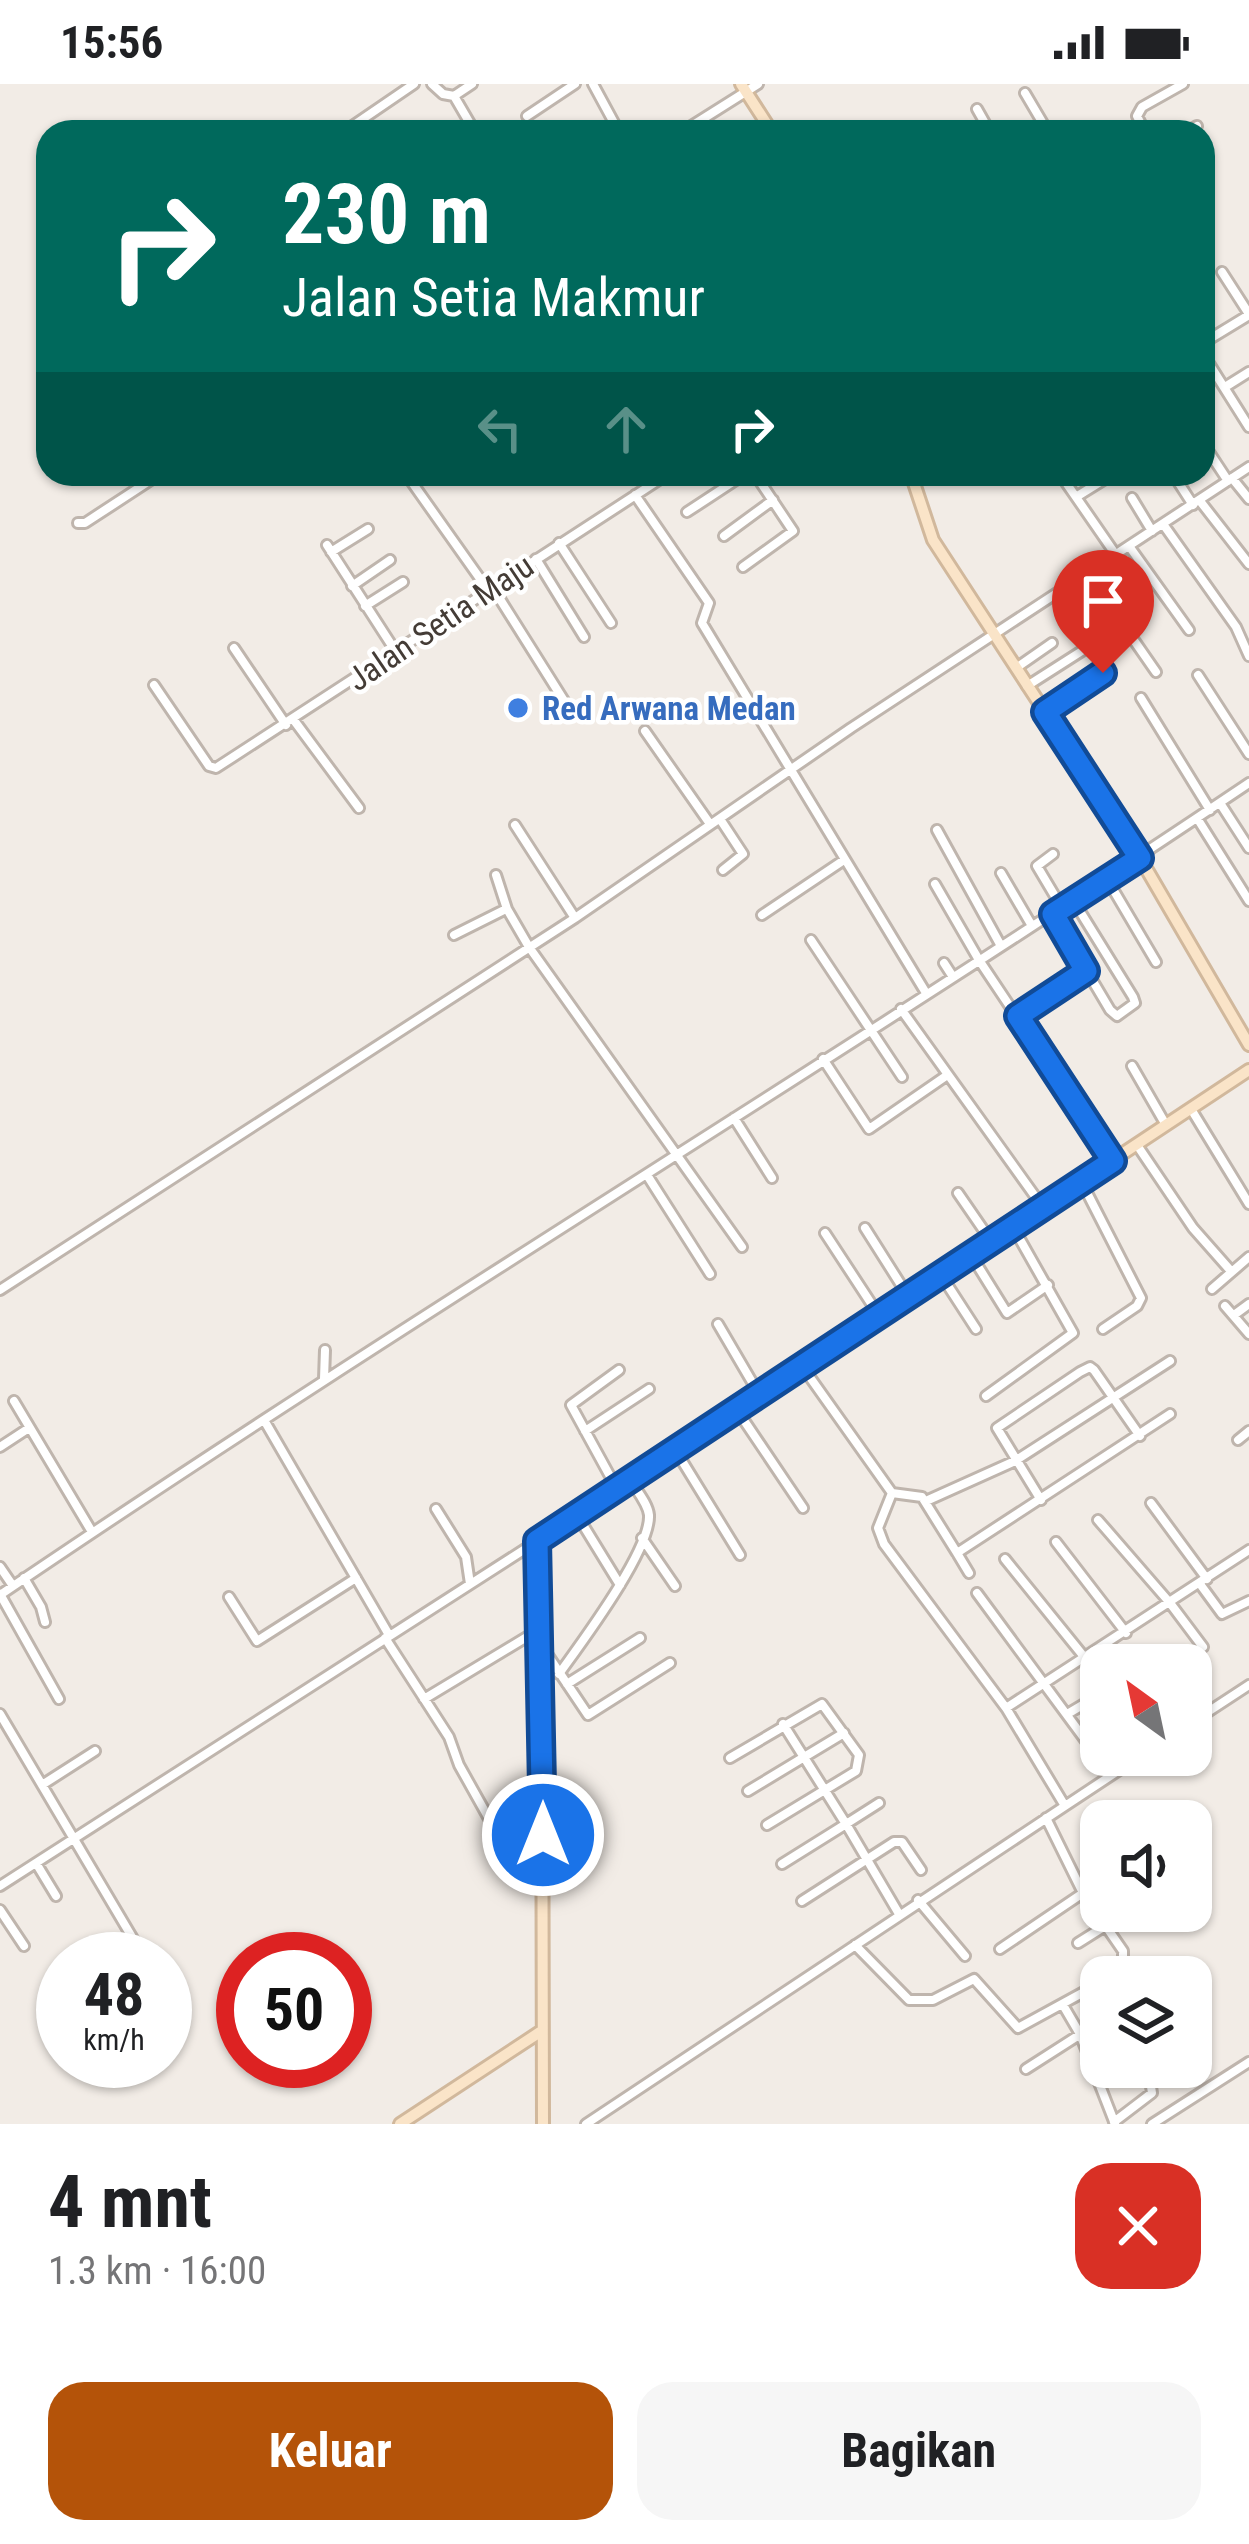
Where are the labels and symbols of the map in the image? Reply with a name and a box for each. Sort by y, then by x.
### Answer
street label: Jalan Setia Maju [340,546,541,699]
pin [1052,550,1154,673]
place label: Red Arwana Medan [542,689,796,728]
marker: Red Arwana Medan [505,695,531,721]
north arrow [1080,1644,1212,1776]
position arrow [480,1772,606,1898]
speed limit sign: 50 [216,1932,372,2088]

